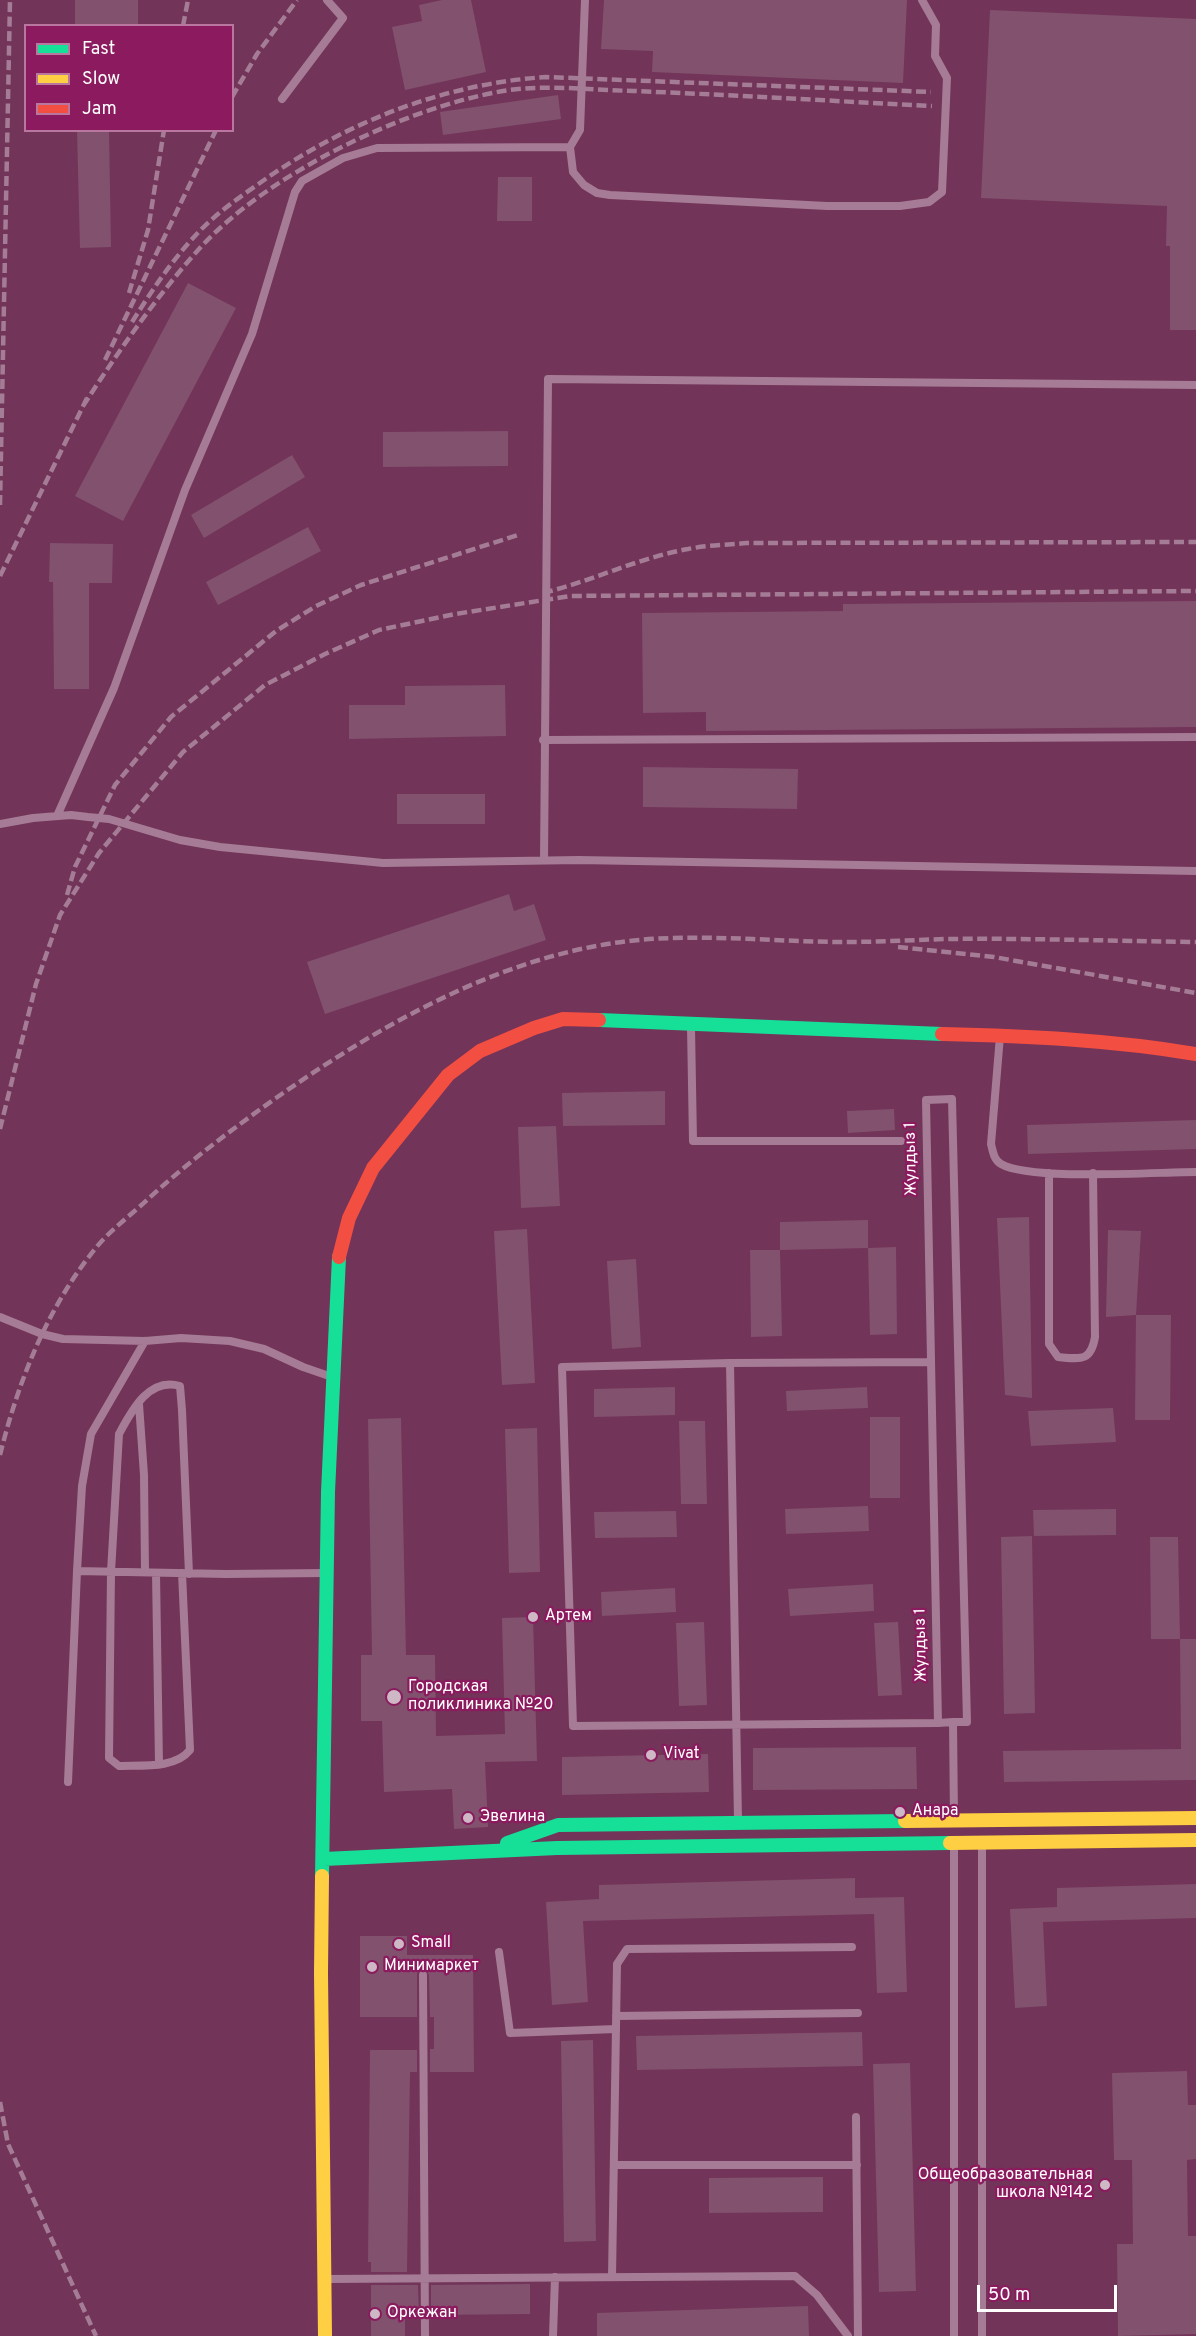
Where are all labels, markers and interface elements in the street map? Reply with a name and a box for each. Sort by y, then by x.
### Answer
legend [24,24,234,132]
text: Fast [82,38,115,61]
text: Slow [82,68,120,91]
text: Jam [82,98,117,121]
street label: Жулдыз 1 [902,1122,922,1196]
place label: Артем [545,1607,592,1627]
street label: Жулдыз 1 [912,1608,932,1682]
marker: Артем [526,1610,540,1624]
place label: Городская поликлиника №20 [408,1678,553,1716]
marker: Городская поликлиника №20 [385,1688,403,1706]
place label: Vivat [663,1745,700,1765]
marker: Vivat [644,1748,658,1762]
place label: Анара [912,1802,958,1822]
marker: Анара [893,1805,907,1819]
place label: Эвелина [480,1808,545,1828]
marker: Эвелина [461,1811,475,1825]
place label: Small [411,1934,451,1954]
marker: Small [392,1937,406,1951]
place label: Минимаркет [384,1957,479,1977]
marker: Минимаркет [365,1960,379,1974]
place label: Общеобразовательная школа №142 [918,2166,1093,2204]
marker: Общеобразовательная школа №142 [1098,2178,1112,2192]
scale bar [980,2273,1120,2311]
text: 50 m [988,2284,1030,2307]
place label: Оркежан [387,2304,457,2324]
marker: Оркежан [368,2307,382,2321]

